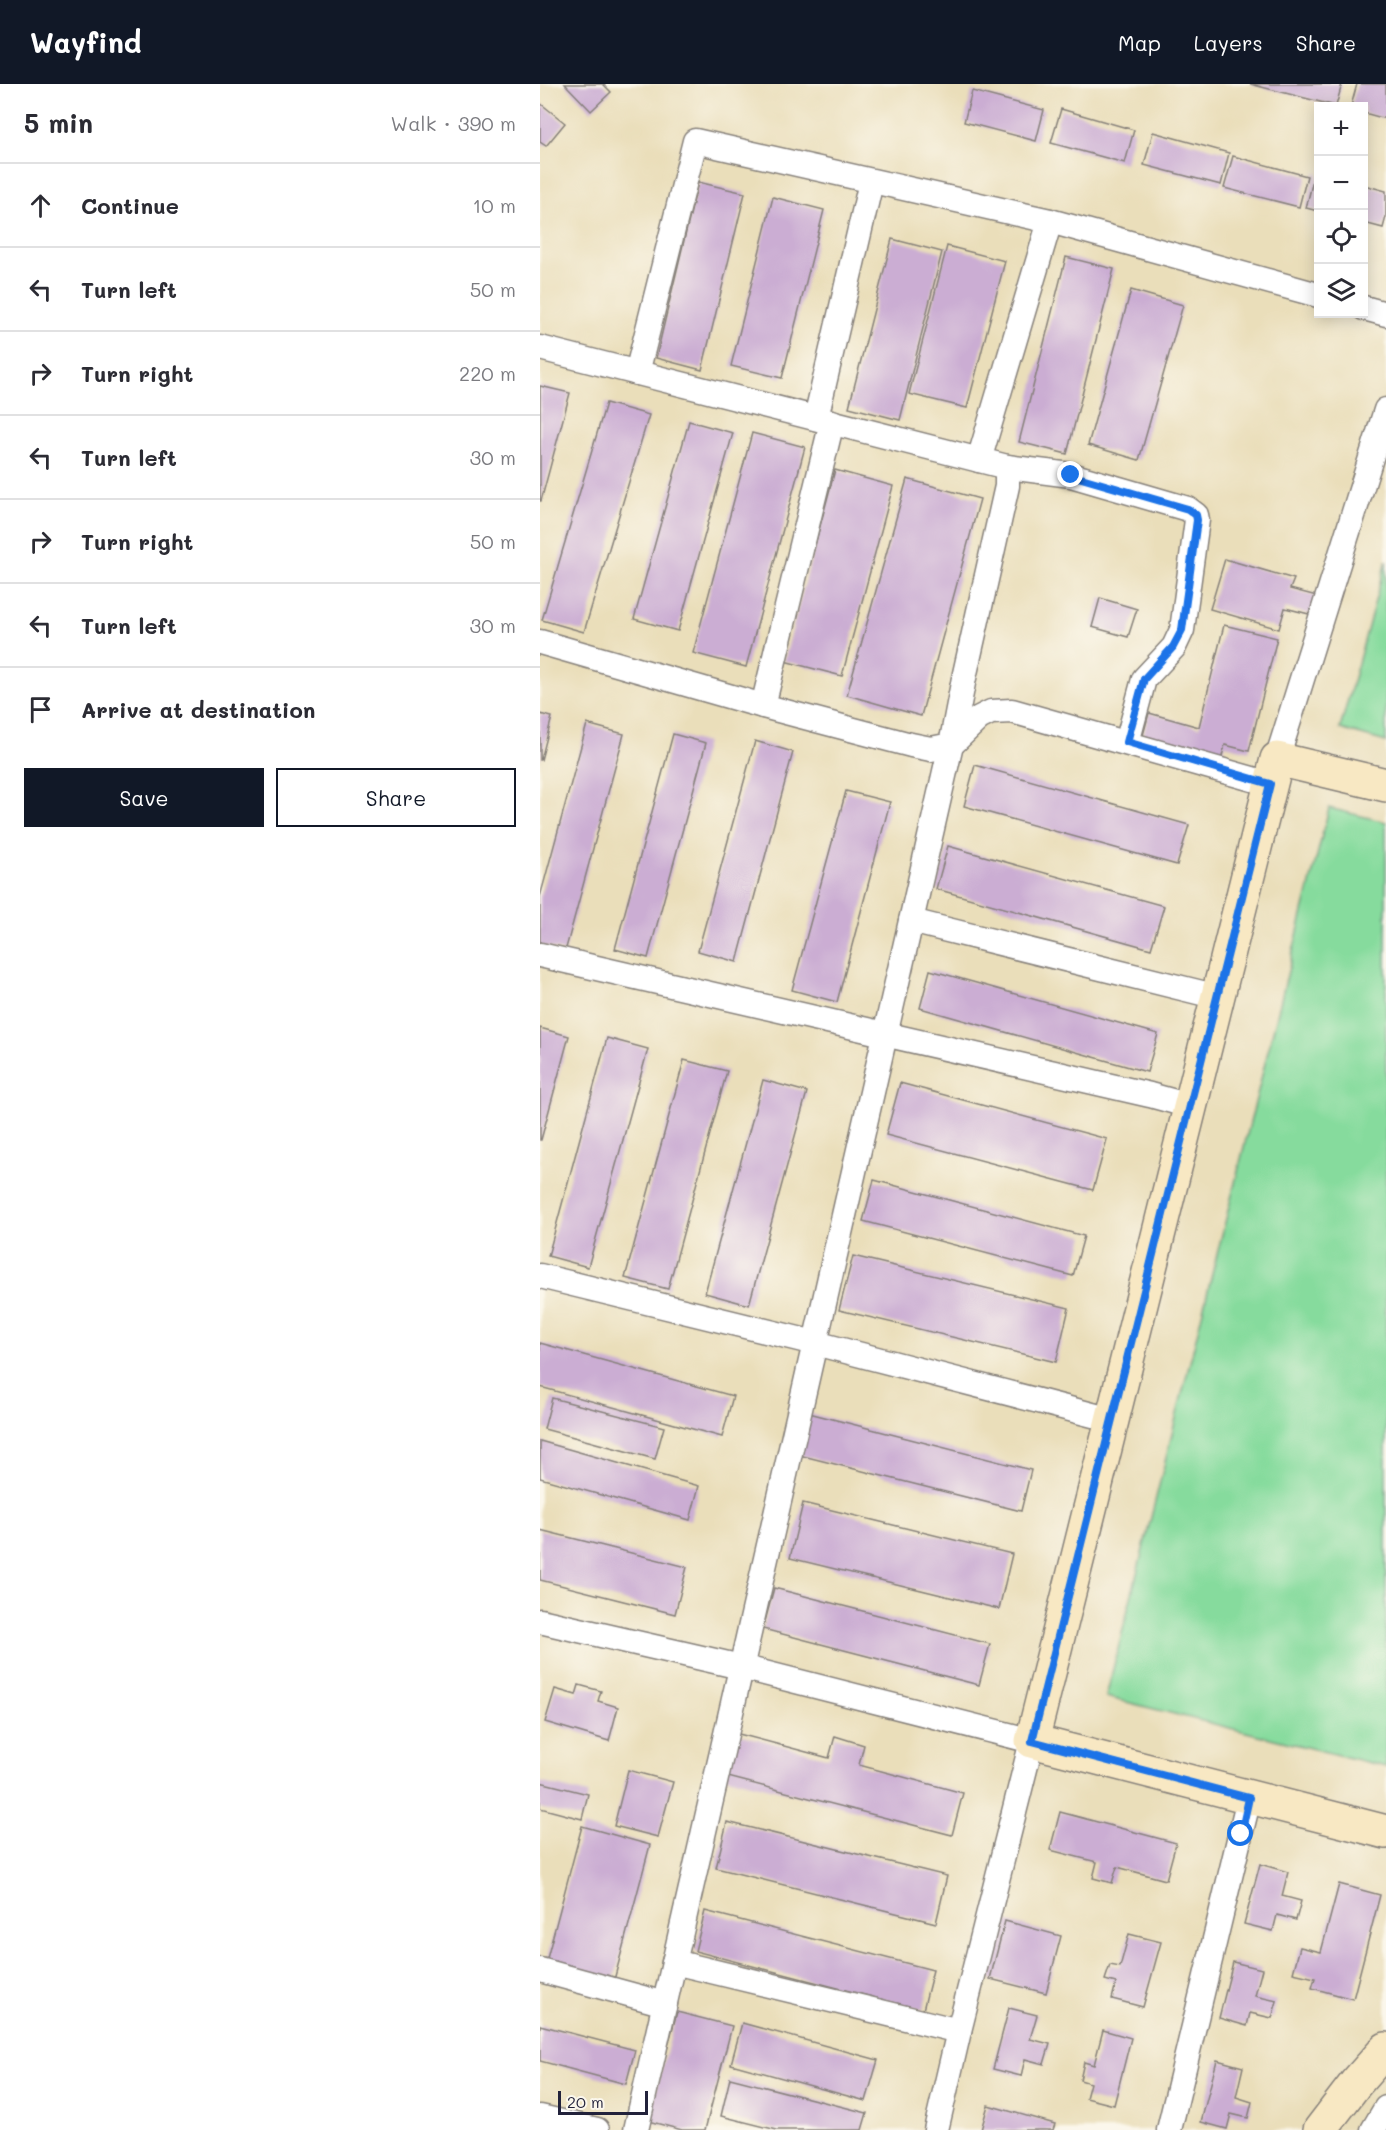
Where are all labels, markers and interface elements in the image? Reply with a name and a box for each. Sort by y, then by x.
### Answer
text: Wayfind [30,24,141,60]
text: Map [1118,29,1161,56]
text: Layers [1194,29,1263,56]
text: Share [1296,29,1356,56]
map controls [1314,102,1368,318]
button: + [1314,102,1368,156]
text: 5 min [24,106,93,140]
text: Walk · 390 m [391,110,516,136]
button: − [1314,156,1368,210]
icon: ahead [24,189,57,222]
text: Continue [81,191,179,220]
text: 10 m [472,192,516,218]
button: locate [1314,210,1368,264]
button: layers [1314,264,1368,318]
icon: left [24,273,57,306]
text: Turn left [81,275,177,304]
text: 50 m [470,276,516,302]
icon: right [24,357,57,390]
text: Turn right [81,359,193,388]
text: 220 m [459,360,516,386]
icon: left [24,441,57,474]
text: Turn left [81,443,177,472]
text: 30 m [470,444,516,470]
route end [1057,461,1083,487]
icon: right [24,525,57,558]
text: Turn right [81,527,193,556]
text: 50 m [470,528,516,554]
icon: left [24,609,57,642]
text: Turn left [81,611,177,640]
text: 30 m [470,612,516,638]
icon: arrive [24,693,57,726]
text: Arrive at destination [81,695,316,724]
button: Save [24,768,264,827]
button: Share [276,768,516,827]
route start [1227,1820,1253,1846]
scale bar [558,2088,648,2116]
text: 20 m [567,2091,604,2112]

